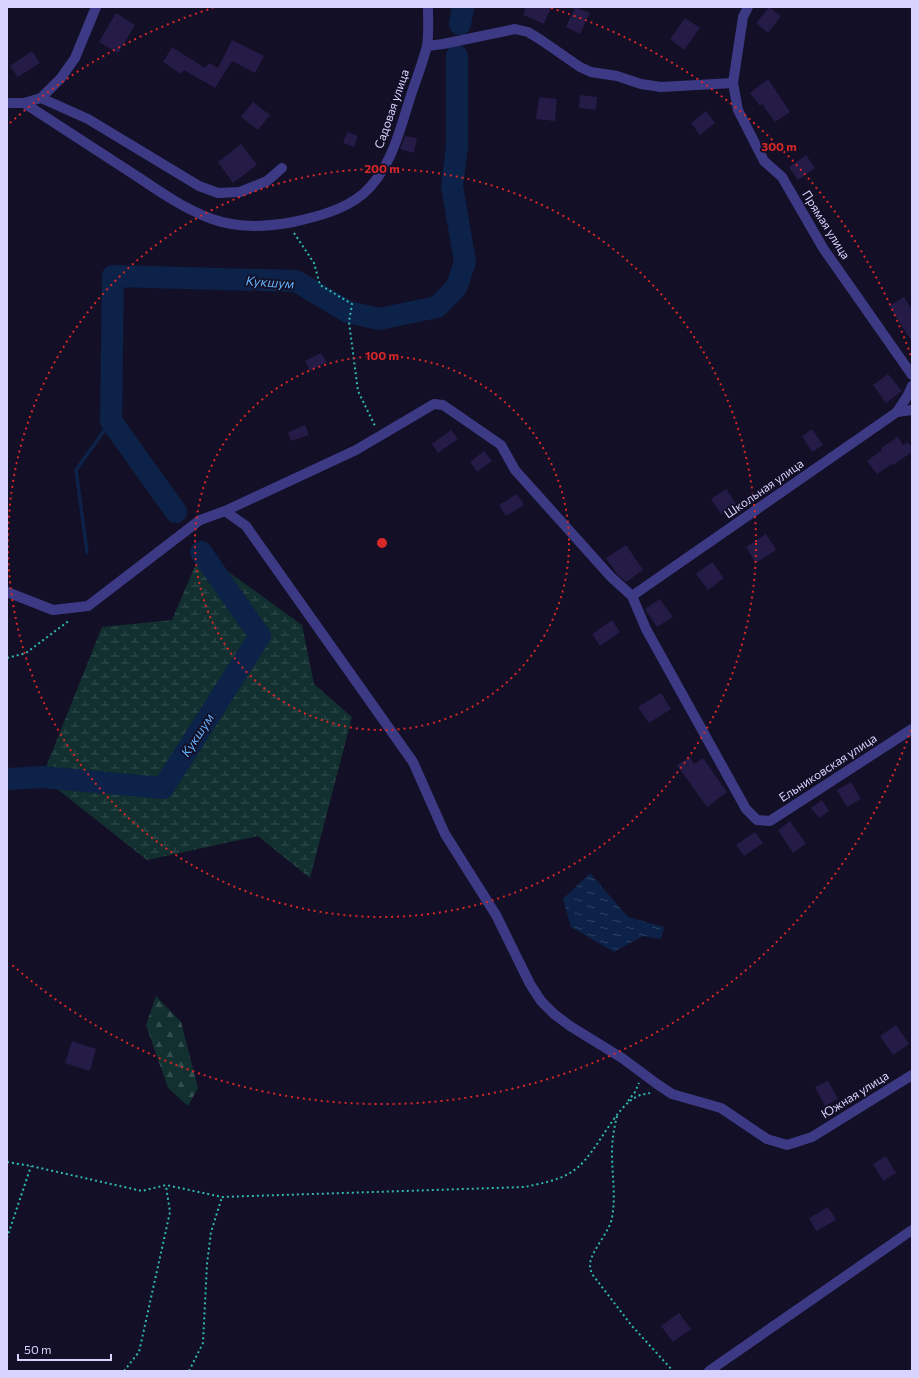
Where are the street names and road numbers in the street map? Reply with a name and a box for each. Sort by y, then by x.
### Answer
street label: Садовая улица [371,67,411,150]
street label: Прямая улица [800,187,854,261]
street label: Школьная улица [721,456,806,521]
street label: Ельниковская улица [776,730,879,804]
street label: Южная улица [818,1068,891,1120]

